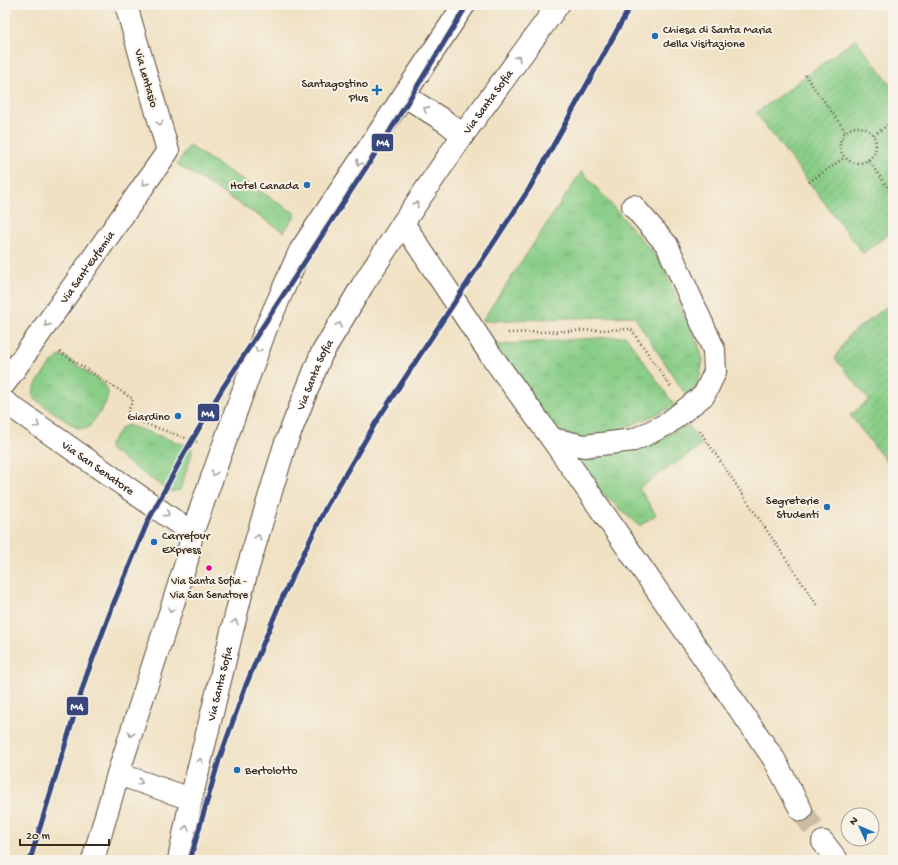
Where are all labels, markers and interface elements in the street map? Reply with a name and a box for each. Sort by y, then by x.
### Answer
place label: Chiesa di Santa Maria della Visitazione [663,24,772,52]
marker: Chiesa di Santa Maria della Visitazione [650,31,660,41]
street label: Via Lentasio [130,47,160,109]
one-way arrow [513,56,520,63]
street label: Via Santa Sofia [460,68,517,138]
place label: Santagostino Plus [302,78,369,106]
marker: Santagostino Plus [371,84,383,96]
one-way arrow [423,106,430,114]
one-way arrow [155,119,164,126]
line badge: M4 [371,133,394,152]
text: M4 [377,138,390,150]
one-way arrow [356,159,364,166]
one-way arrow [142,179,150,186]
place label: Hotel Canada [230,180,299,194]
marker: Hotel Canada [302,180,312,190]
one-way arrow [411,201,418,208]
street label: Via Sant'Eufemia [57,229,119,308]
one-way arrow [44,320,52,327]
one-way arrow [335,322,342,329]
street label: Via Santa Sofia [294,337,338,414]
one-way arrow [255,347,263,354]
line badge: M4 [197,403,220,422]
text: M4 [202,409,215,421]
place label: Giardino [127,411,170,425]
marker: Giardino [173,411,183,421]
one-way arrow [33,420,40,428]
street label: Via San Senatore [57,438,137,500]
one-way arrow [211,469,219,476]
place label: Segreterie Studenti [766,495,820,523]
marker: Segreterie Studenti [822,502,832,512]
one-way arrow [163,509,170,517]
place label: Carrefour Express [162,530,211,558]
one-way arrow [253,534,262,541]
marker: Carrefour Express [149,537,159,547]
marker: Via Santa Sofia - Via San Senatore [204,563,214,573]
place label: Via Santa Sofia - Via San Senatore [169,575,248,602]
one-way arrow [167,607,176,614]
one-way arrow [230,618,238,625]
street label: Via Santa Sofia [205,645,237,724]
line badge: M4 [66,696,89,716]
text: M4 [71,702,84,714]
one-way arrow [127,731,136,738]
one-way arrow [196,758,204,765]
marker: Bertolotto [232,765,242,775]
place label: Bertolotto [244,765,298,779]
one-way arrow [137,777,144,786]
north arrow [840,807,880,847]
text: N [847,815,861,828]
scale bar [20,821,109,847]
one-way arrow [181,825,189,831]
text: 20 m [26,830,51,844]

